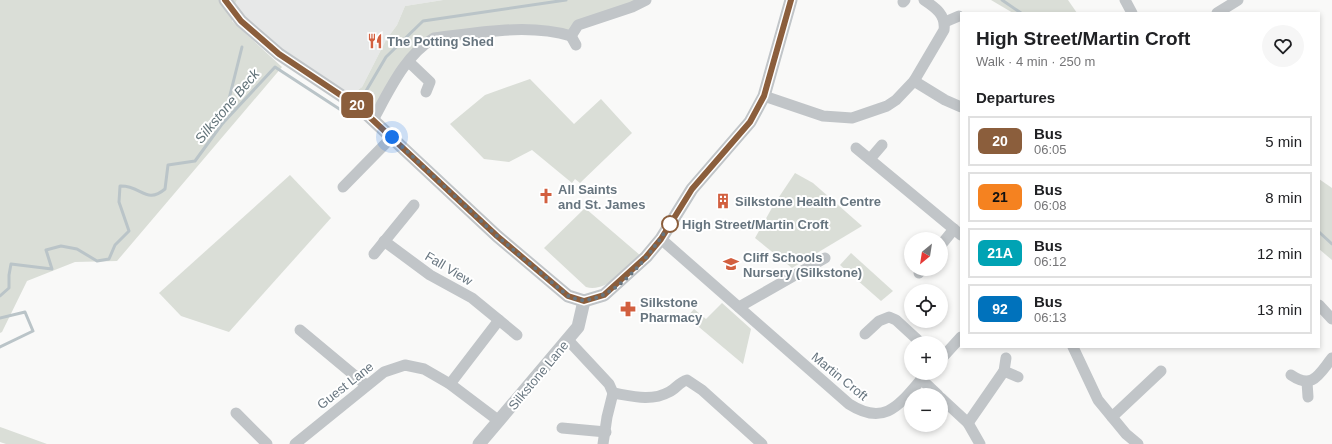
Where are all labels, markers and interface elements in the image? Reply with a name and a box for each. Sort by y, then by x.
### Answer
button: heart [1262,25,1304,67]
text: High Street/Martin Croft [976,28,1190,49]
restaurant icon: The Potting Shed [366,32,384,50]
place label: The Potting Shed [387,34,494,49]
text: Walk · 4 min · 250 m [976,54,1095,69]
water label: Silkstone Beck [191,65,263,146]
text: Departures [976,89,1055,106]
line badge: 20 [339,92,375,118]
text: 20 [349,97,365,113]
text: Bus [1034,125,1062,142]
your location [382,127,402,147]
text: 20 [992,133,1008,149]
text: 5 min [1265,133,1302,150]
text: 06:05 [1034,142,1067,157]
text: Bus [1034,181,1062,198]
place label: All Saints and St. James [558,182,645,212]
church icon: All Saints and St. James [537,187,555,205]
text: 21 [992,189,1008,205]
text: 8 min [1265,189,1302,206]
building icon: Silkstone Health Centre [714,192,732,210]
place label: Silkstone Health Centre [735,194,881,209]
text: 06:08 [1034,198,1067,213]
marker: High Street/Martin Croft [661,215,679,233]
place label: High Street/Martin Croft [682,217,829,232]
north arrow [904,232,948,276]
map controls [904,232,948,432]
text: Bus [1034,237,1062,254]
text: 21A [987,245,1013,261]
text: 12 min [1257,245,1302,262]
street label: Fall View [422,248,476,289]
place label: Cliff Schools Nursery (Silkstone) [743,250,862,280]
text: 06:12 [1034,254,1067,269]
school or university icon: Cliff Schools Nursery (Silkstone) [722,255,740,273]
button: locate [904,284,948,328]
text: Bus [1034,293,1062,310]
place label: Silkstone Pharmacy [640,295,703,325]
pharmacy icon: Silkstone Pharmacy [619,300,637,318]
text: 92 [992,301,1008,317]
text: 13 min [1257,301,1302,318]
text: 06:13 [1034,310,1067,325]
button: + [904,336,948,380]
street label: Silkstone Lane [505,338,572,413]
street label: Martin Croft [809,349,871,404]
street label: Guest Lane [314,359,376,412]
button: − [904,388,948,432]

